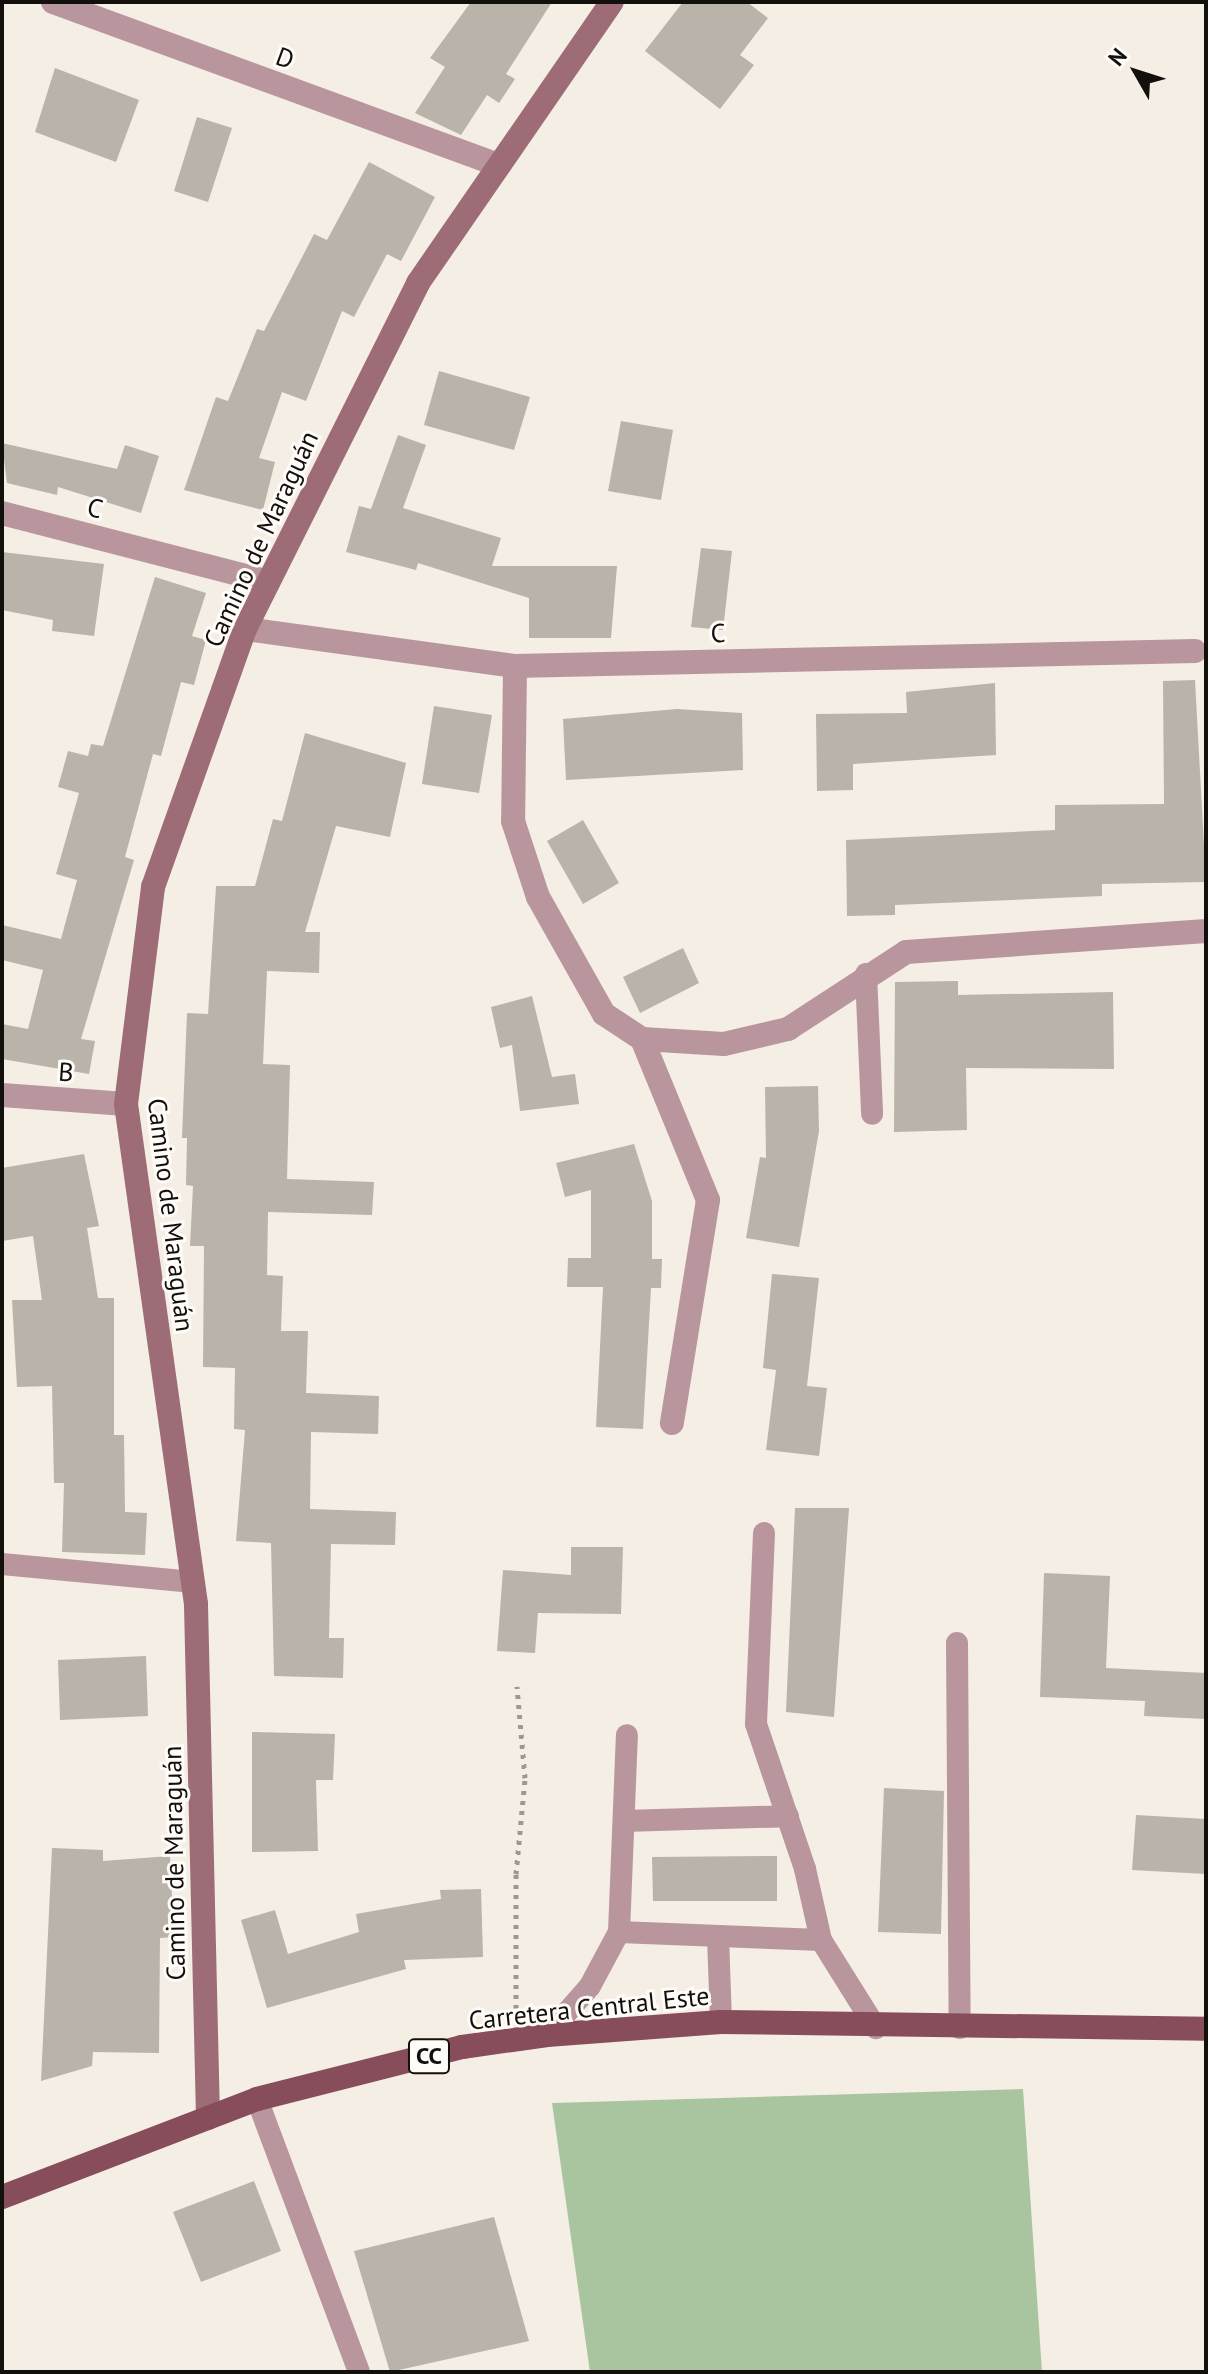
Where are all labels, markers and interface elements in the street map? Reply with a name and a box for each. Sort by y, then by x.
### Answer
north arrow [1096,32,1176,112]
street label: D [272,40,298,76]
text: N [1102,42,1133,71]
street label: Camino de Maraguán [197,426,325,652]
street label: C [84,491,106,525]
street label: C [710,617,726,649]
street label: B [57,1056,75,1088]
street label: Camino de Maraguán [141,1097,201,1333]
street label: Camino de Maraguán [156,1745,192,1981]
street label: Carretera Central Este [467,1980,711,2036]
road number: CC [407,2036,451,2076]

